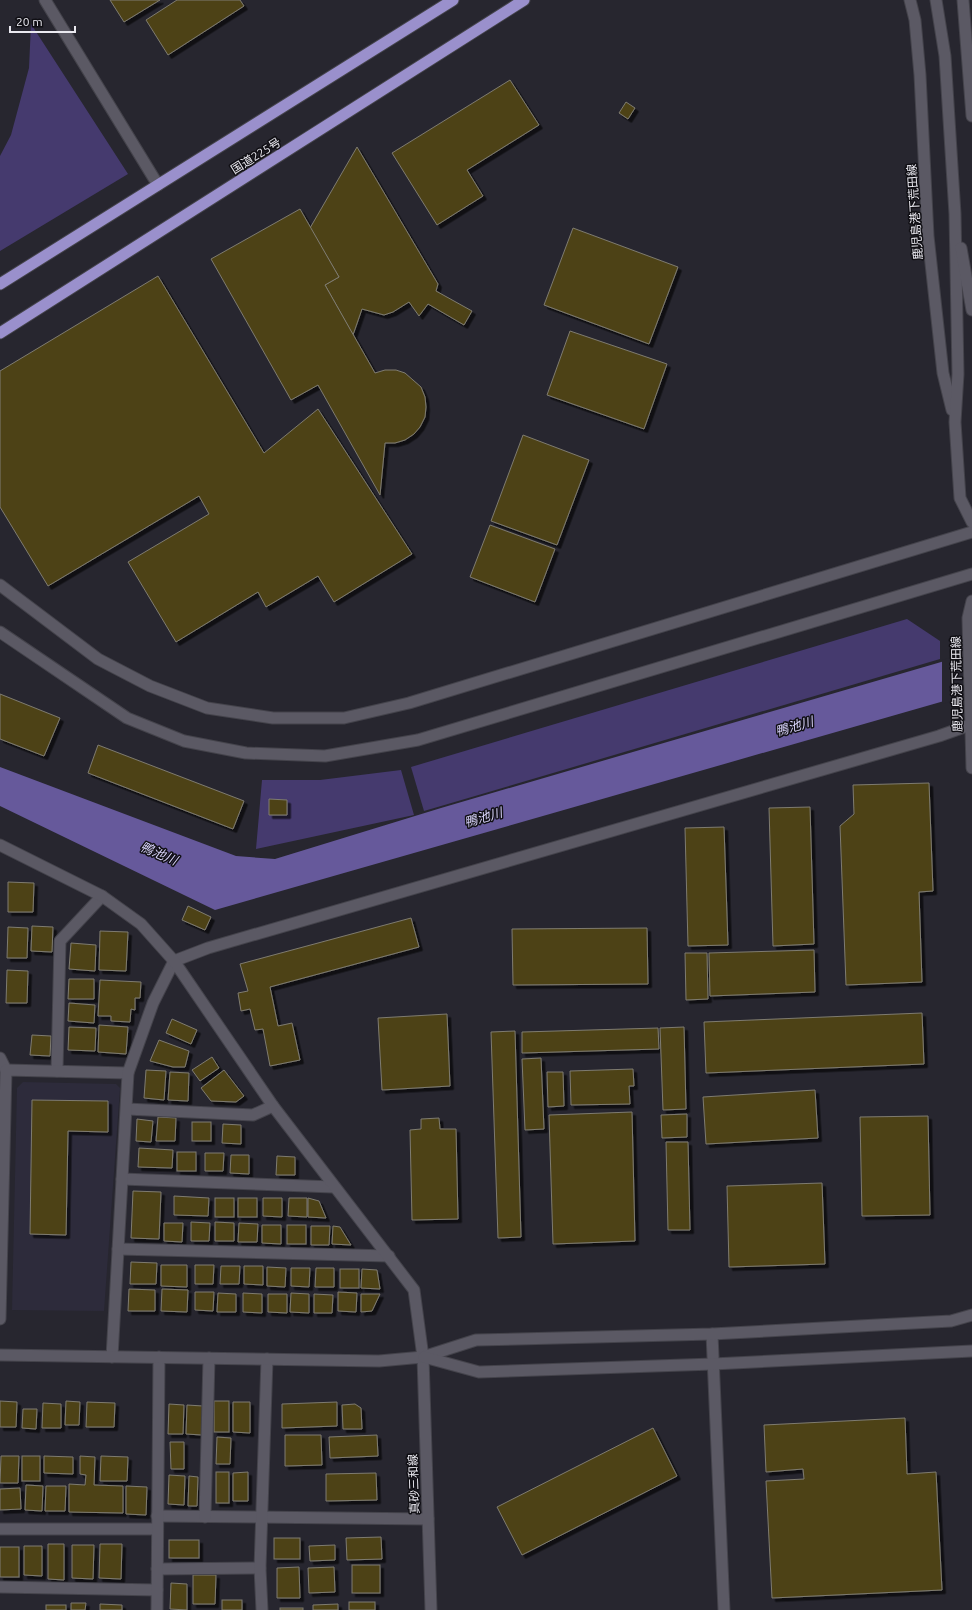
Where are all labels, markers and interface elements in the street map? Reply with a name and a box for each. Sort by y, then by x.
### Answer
scale bar [10,8,75,34]
text: 20 m [16,15,43,28]
street label: 国道225号 [228,135,283,176]
street label: 鹿児島港下荒田線 [905,164,924,260]
street label: 鹿児島港下荒田線 [949,636,964,732]
water label: 鴨池川 [773,713,817,738]
water label: 鴨池川 [462,804,506,829]
water label: 鴨池川 [138,839,182,868]
street label: 真砂三和線 [406,1454,421,1514]

